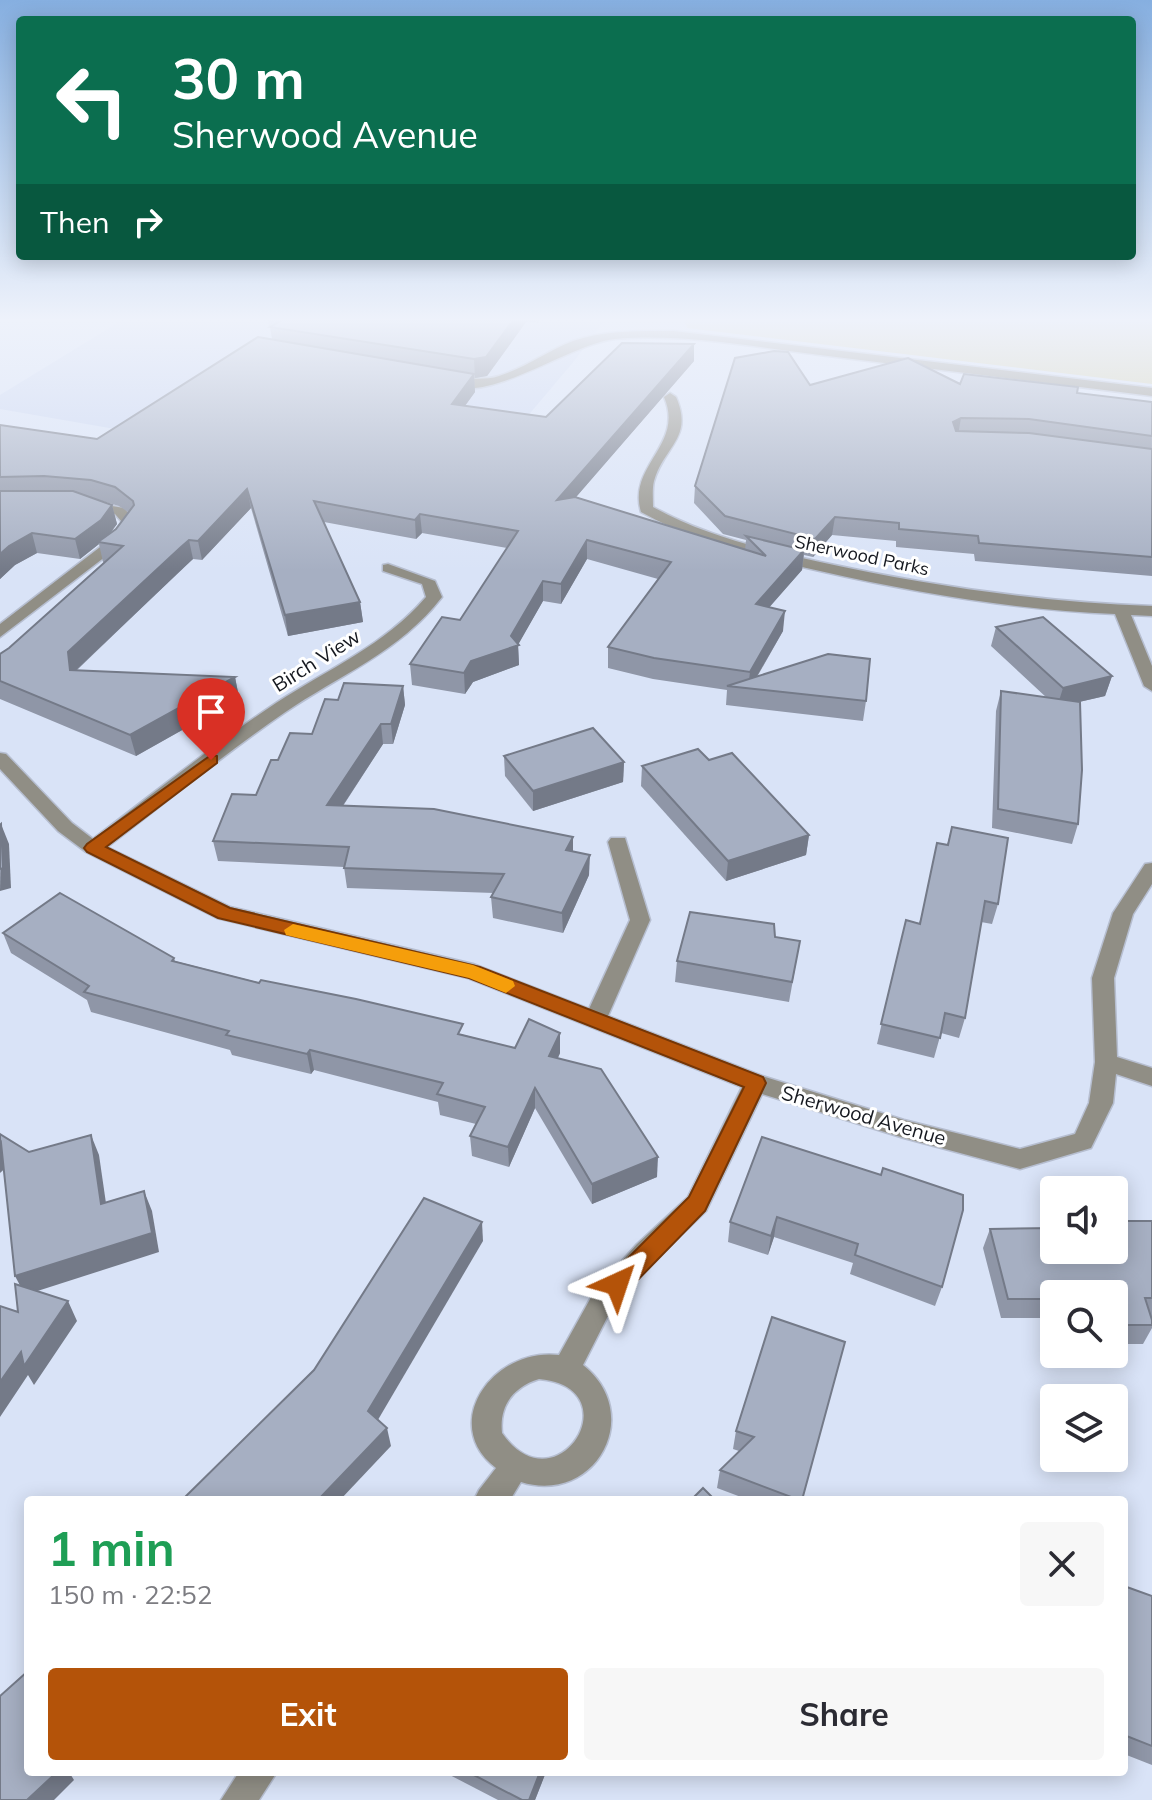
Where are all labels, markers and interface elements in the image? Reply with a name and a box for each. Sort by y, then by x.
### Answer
text: 30 m [172,43,305,113]
icon: left [40,48,144,152]
text: Sherwood Avenue [172,112,478,157]
icon: right [126,200,170,244]
text: Then [40,203,110,241]
street label: Sherwood Parks [793,530,931,580]
street label: Birch View [267,623,365,697]
pin [177,678,245,760]
icon: arrive [189,690,233,734]
street label: Sherwood Avenue [779,1080,949,1150]
map controls [1040,1176,1128,1472]
button: sound [1040,1176,1128,1264]
position arrow [575,1242,659,1326]
button: search [1040,1280,1128,1368]
button: layers [1040,1384,1128,1472]
text: 1 min [48,1518,175,1578]
button: close [1020,1522,1104,1606]
text: 150 m · 22:52 [48,1578,212,1611]
button: Exit [48,1668,568,1760]
button: Share [584,1668,1104,1760]

